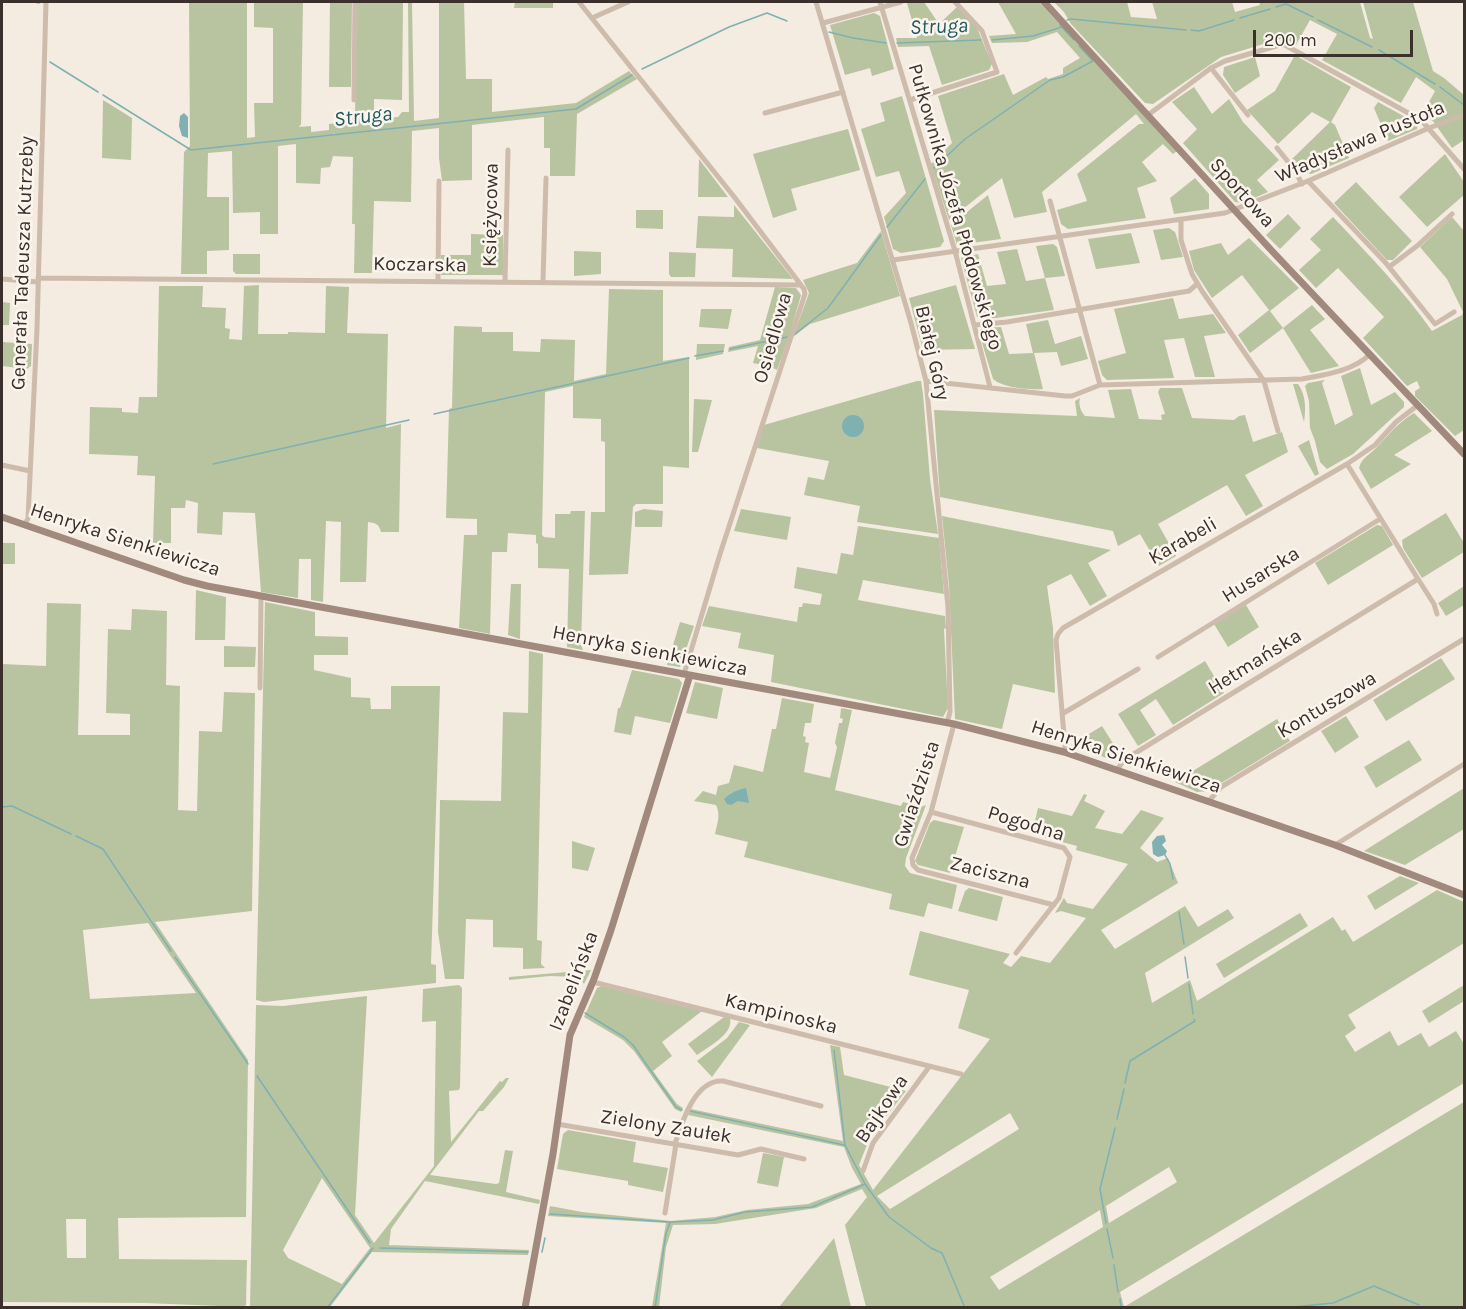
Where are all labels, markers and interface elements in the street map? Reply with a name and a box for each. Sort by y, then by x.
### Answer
water label: Struga [909,13,969,41]
scale bar [1256,18,1416,56]
text: 200 m [1264,29,1317,51]
street label: Pułkownika Józefa Płodowskiego [903,61,1007,353]
street label: Władysława Pustoła [1272,95,1448,189]
water label: Struga [333,101,393,133]
street label: Generała Tadeusza Kutrzeby [7,136,39,390]
street label: Sportowa [1204,153,1280,233]
street label: Księżycowa [478,163,504,267]
street label: Koczarska [373,252,467,278]
street label: Osiedlowa [749,290,797,386]
street label: Białej Góry [909,303,955,403]
street label: Henryka Sienkiewicza [27,498,223,582]
street label: Karabeli [1144,512,1222,570]
street label: Husarska [1218,542,1304,608]
street label: Henryka Sienkiewicza [550,620,750,682]
street label: Hetmańska [1204,624,1306,700]
street label: Kontuszowa [1273,666,1381,744]
street label: Henryka Sienkiewicza [1028,715,1224,799]
street label: Gwiaździsta [889,738,945,850]
street label: Pogodna [985,801,1067,847]
street label: Zaciszna [947,851,1033,895]
street label: Izabelińska [544,928,604,1034]
street label: Kampinoska [722,988,840,1040]
street label: Bajkowa [850,1070,914,1148]
street label: Zielony Zaułek [599,1105,733,1149]

